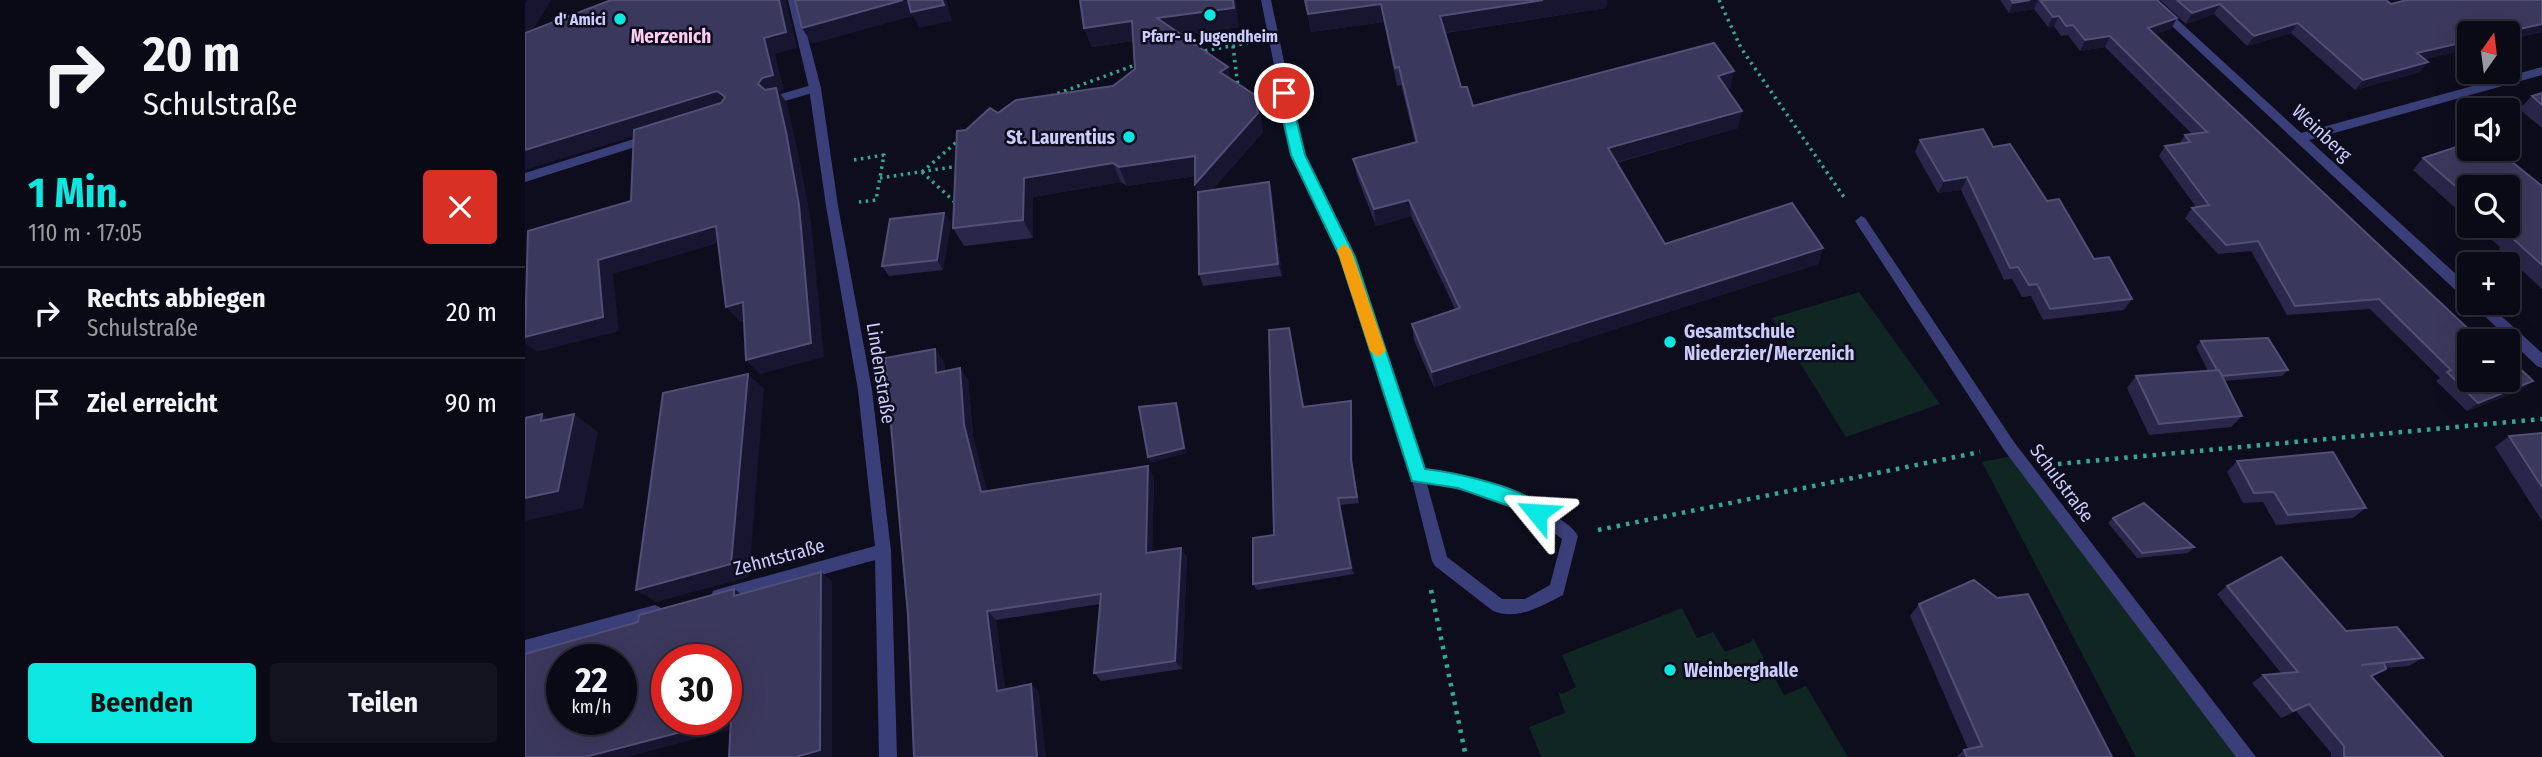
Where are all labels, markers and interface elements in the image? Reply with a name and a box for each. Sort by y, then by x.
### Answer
marker: Pfarr- u. Jugendheim [1202,7,1218,23]
place label: d' Amici [554,10,606,29]
marker: d' Amici [612,11,628,27]
north arrow [2457,21,2520,84]
map controls [2457,21,2520,392]
text: 20 m [143,25,240,84]
district label: Merzenich [631,25,711,48]
place label: Pfarr- u. Jugendheim [1142,27,1278,46]
icon: right [28,28,119,119]
pin [1254,63,1314,123]
icon: arrive [1265,74,1303,112]
text: Schulstraße [143,85,298,123]
button: sound [2457,98,2520,161]
street label: Weinberg [2287,100,2357,166]
place label: St. Laurentius [1006,126,1116,149]
marker: St. Laurentius [1121,129,1137,145]
text: 1 Min. [28,168,127,218]
button: close [423,170,497,244]
button: search [2457,175,2520,238]
text: 110 m · 17:05 [28,219,142,247]
button: + [2457,252,2520,315]
text: Rechts abbiegen [87,283,266,314]
icon: right [28,294,66,332]
text: 20 m [446,297,497,328]
text: Schulstraße [87,314,198,342]
place label: Gesamtschule Niederzier/Merzenich [1684,320,1855,365]
street label: Lindenstraße [862,321,900,425]
button: − [2457,329,2520,392]
marker: Gesamtschule Niederzier/Merzenich [1662,334,1678,350]
icon: arrive [28,385,66,423]
text: Ziel erreicht [87,388,218,419]
text: 90 m [445,388,497,419]
street label: Schulstraße [2025,439,2099,527]
position arrow [1500,476,1574,550]
street label: Zehntstraße [731,534,827,580]
speed limit sign: 30 [651,644,742,735]
text: 22 [575,659,608,701]
place label: Weinberghalle [1684,659,1799,682]
marker: Weinberghalle [1662,662,1678,678]
button: Beenden [28,663,256,743]
button: Teilen [270,663,497,743]
text: km/h [571,696,612,718]

